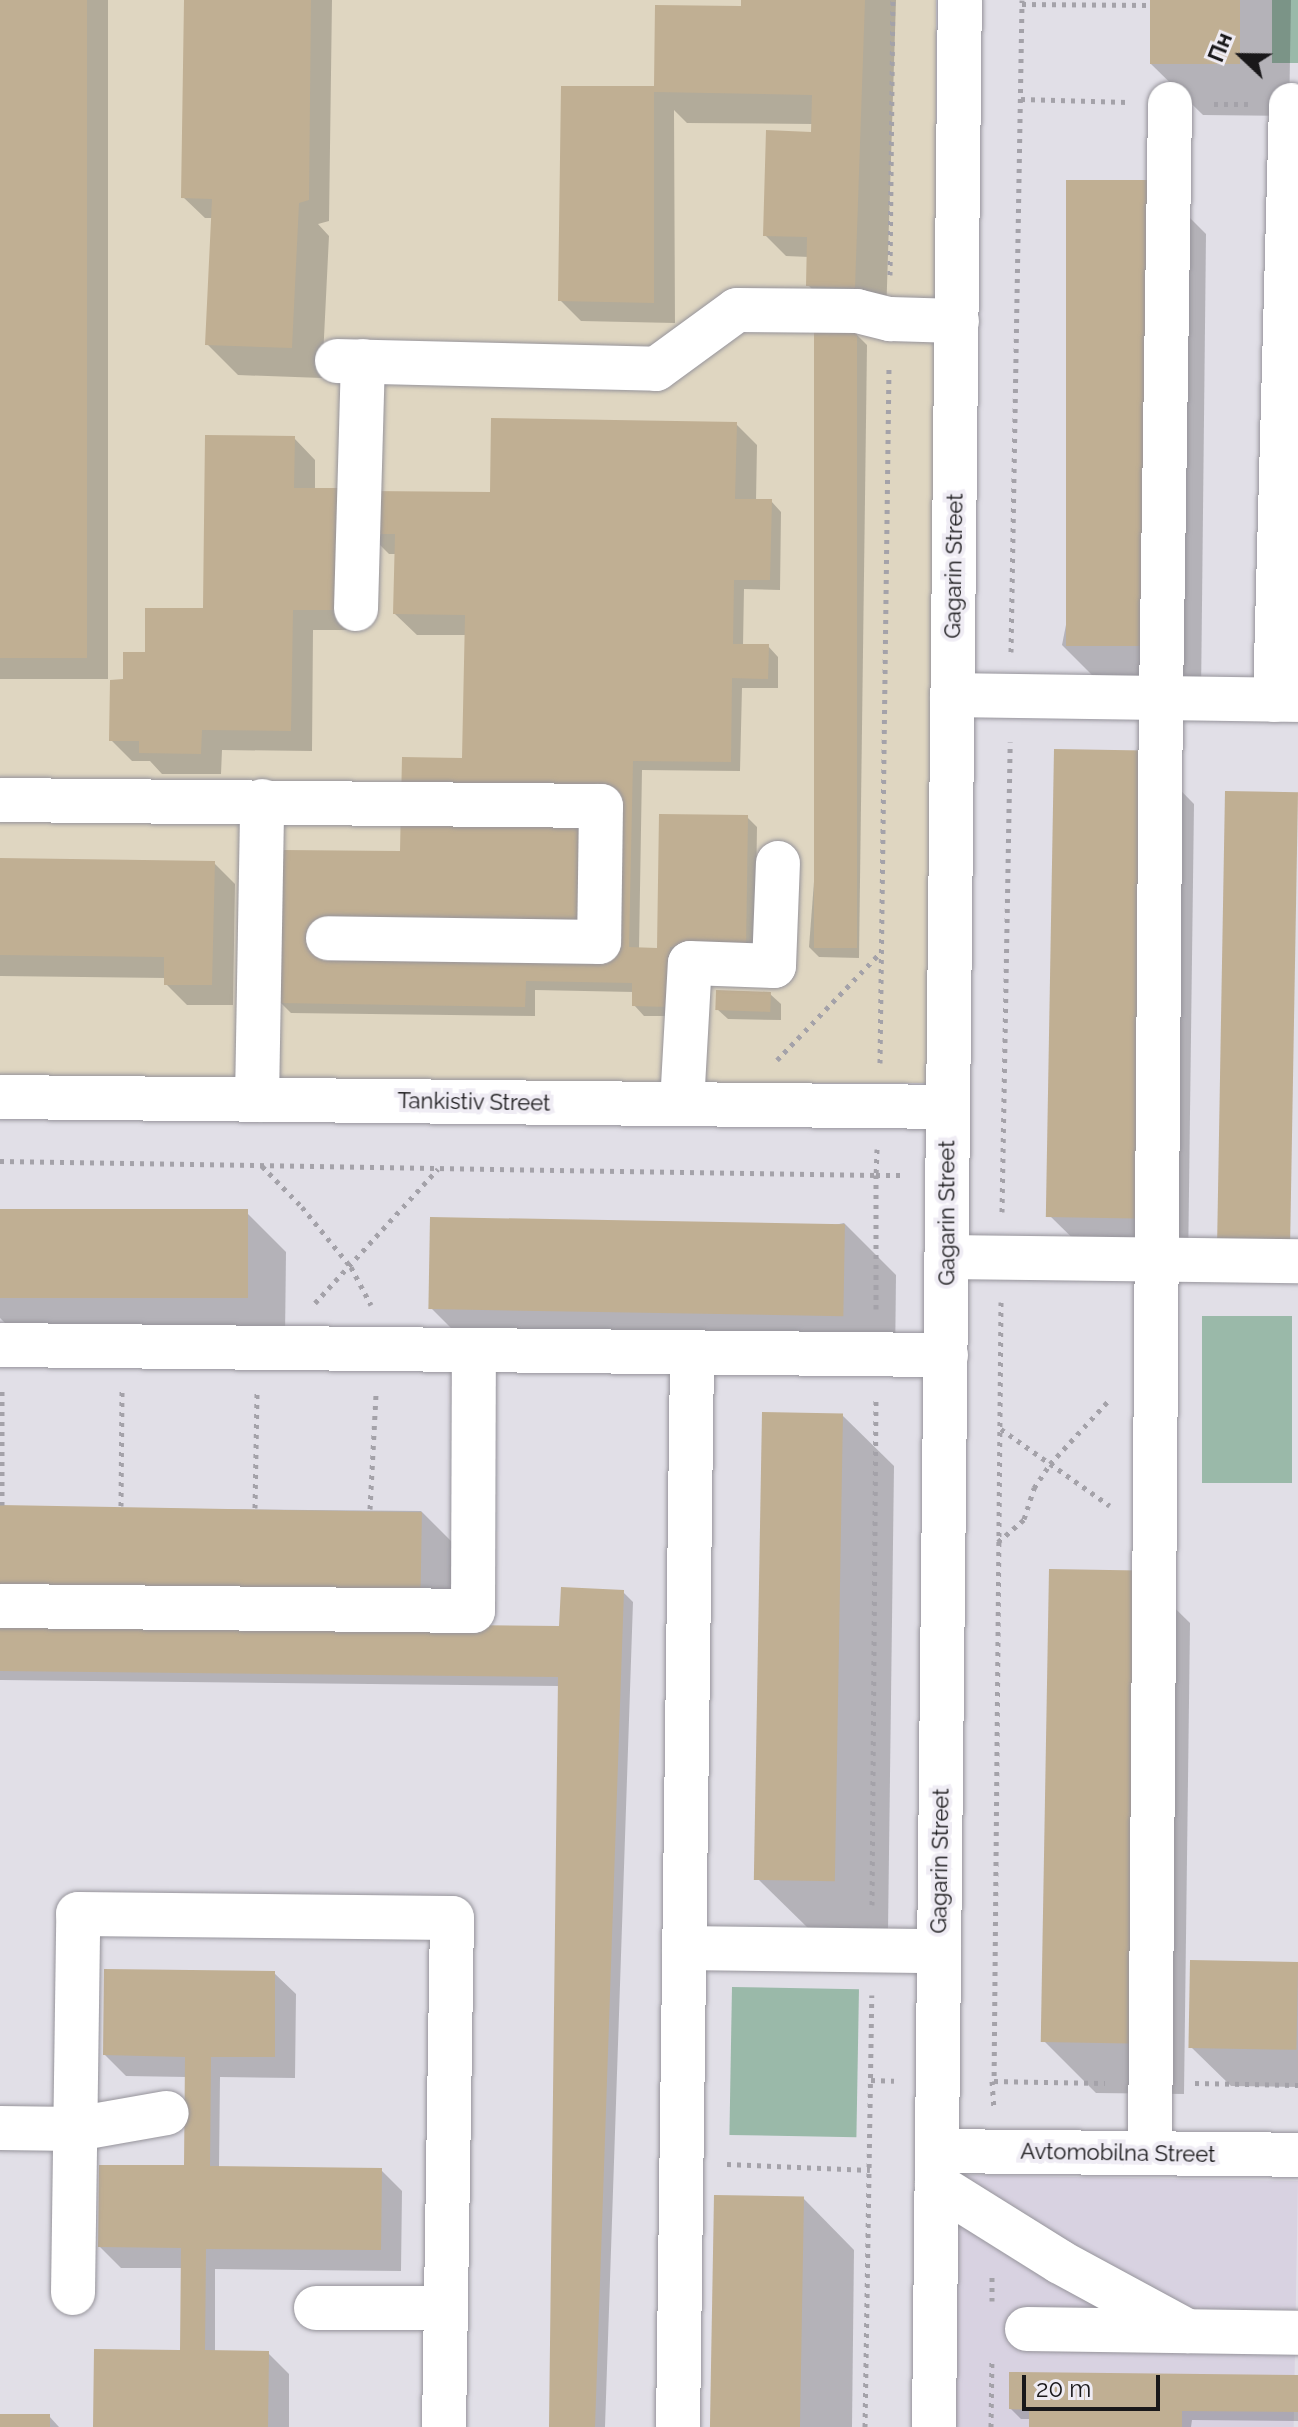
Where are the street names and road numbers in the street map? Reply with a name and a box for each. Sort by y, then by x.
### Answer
street label: Gagarin Street [940,493,968,639]
street label: Tankistiv Street [397,1087,551,1117]
street label: Gagarin Street [934,1140,960,1286]
street label: Gagarin Street [926,1788,954,1934]
street label: Avtomobilna Street [1020,2138,1216,2168]

